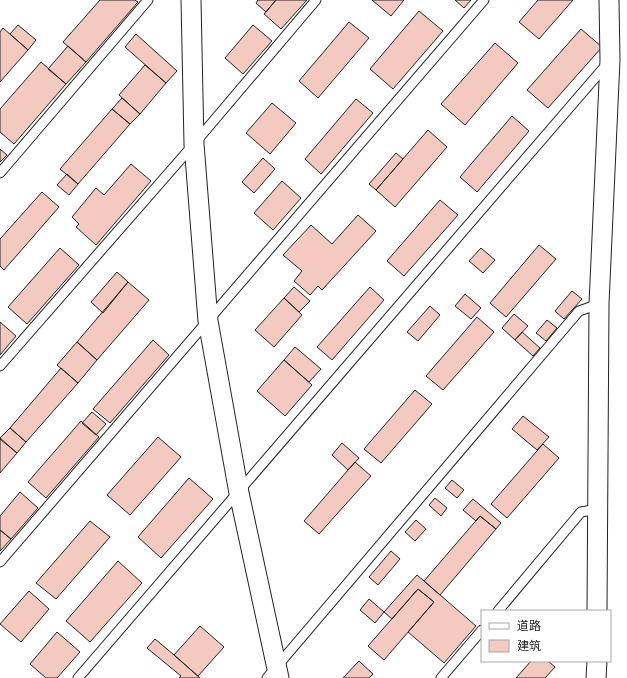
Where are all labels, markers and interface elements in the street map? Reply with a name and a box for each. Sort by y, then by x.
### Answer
legend [481,610,611,662]
text: 道路 [517,617,541,634]
text: 建筑 [517,637,541,654]

